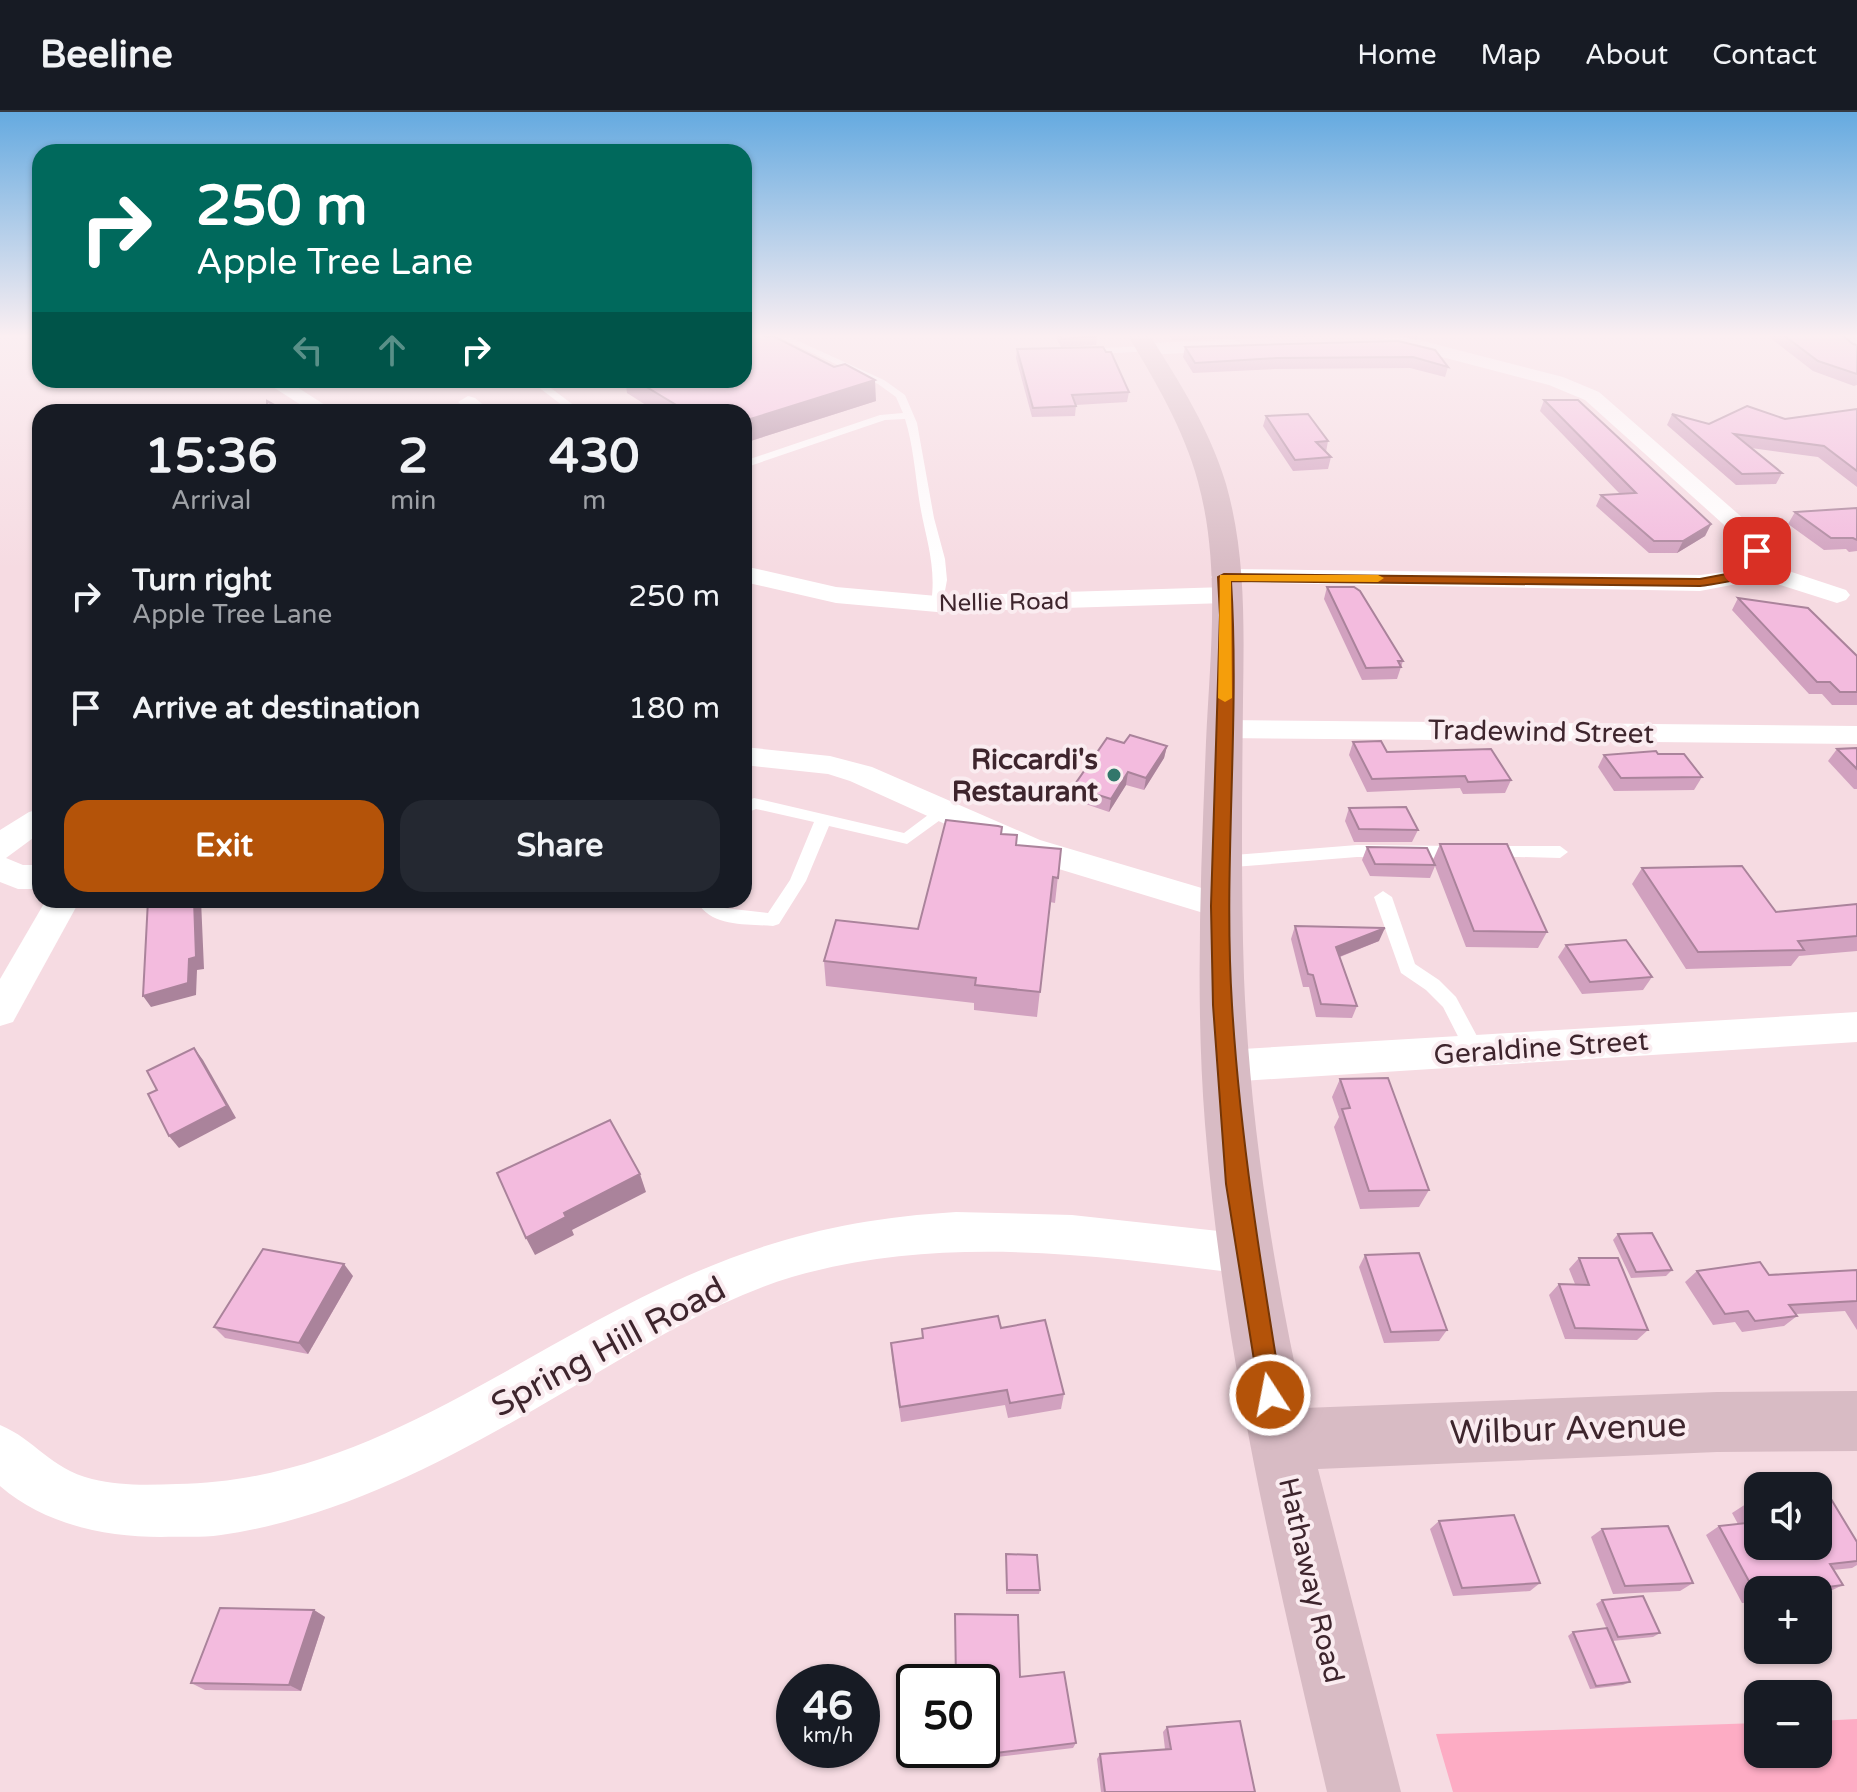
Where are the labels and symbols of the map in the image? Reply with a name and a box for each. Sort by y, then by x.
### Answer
pin [1723,517,1791,585]
street label: Nellie Road [938,587,1070,618]
street label: Tradewind Street [1428,713,1655,751]
place label: Riccardi's Restaurant [952,743,1098,809]
marker: Riccardi's Restaurant [1105,766,1123,784]
street label: Geraldine Street [1432,1024,1650,1072]
street label: Spring Hill Road [484,1268,733,1426]
position arrow [1228,1353,1312,1437]
street label: Wilbur Avenue [1449,1405,1687,1454]
street label: Hathaway Road [1271,1474,1351,1686]
speed limit sign: 50 [896,1664,1000,1768]

